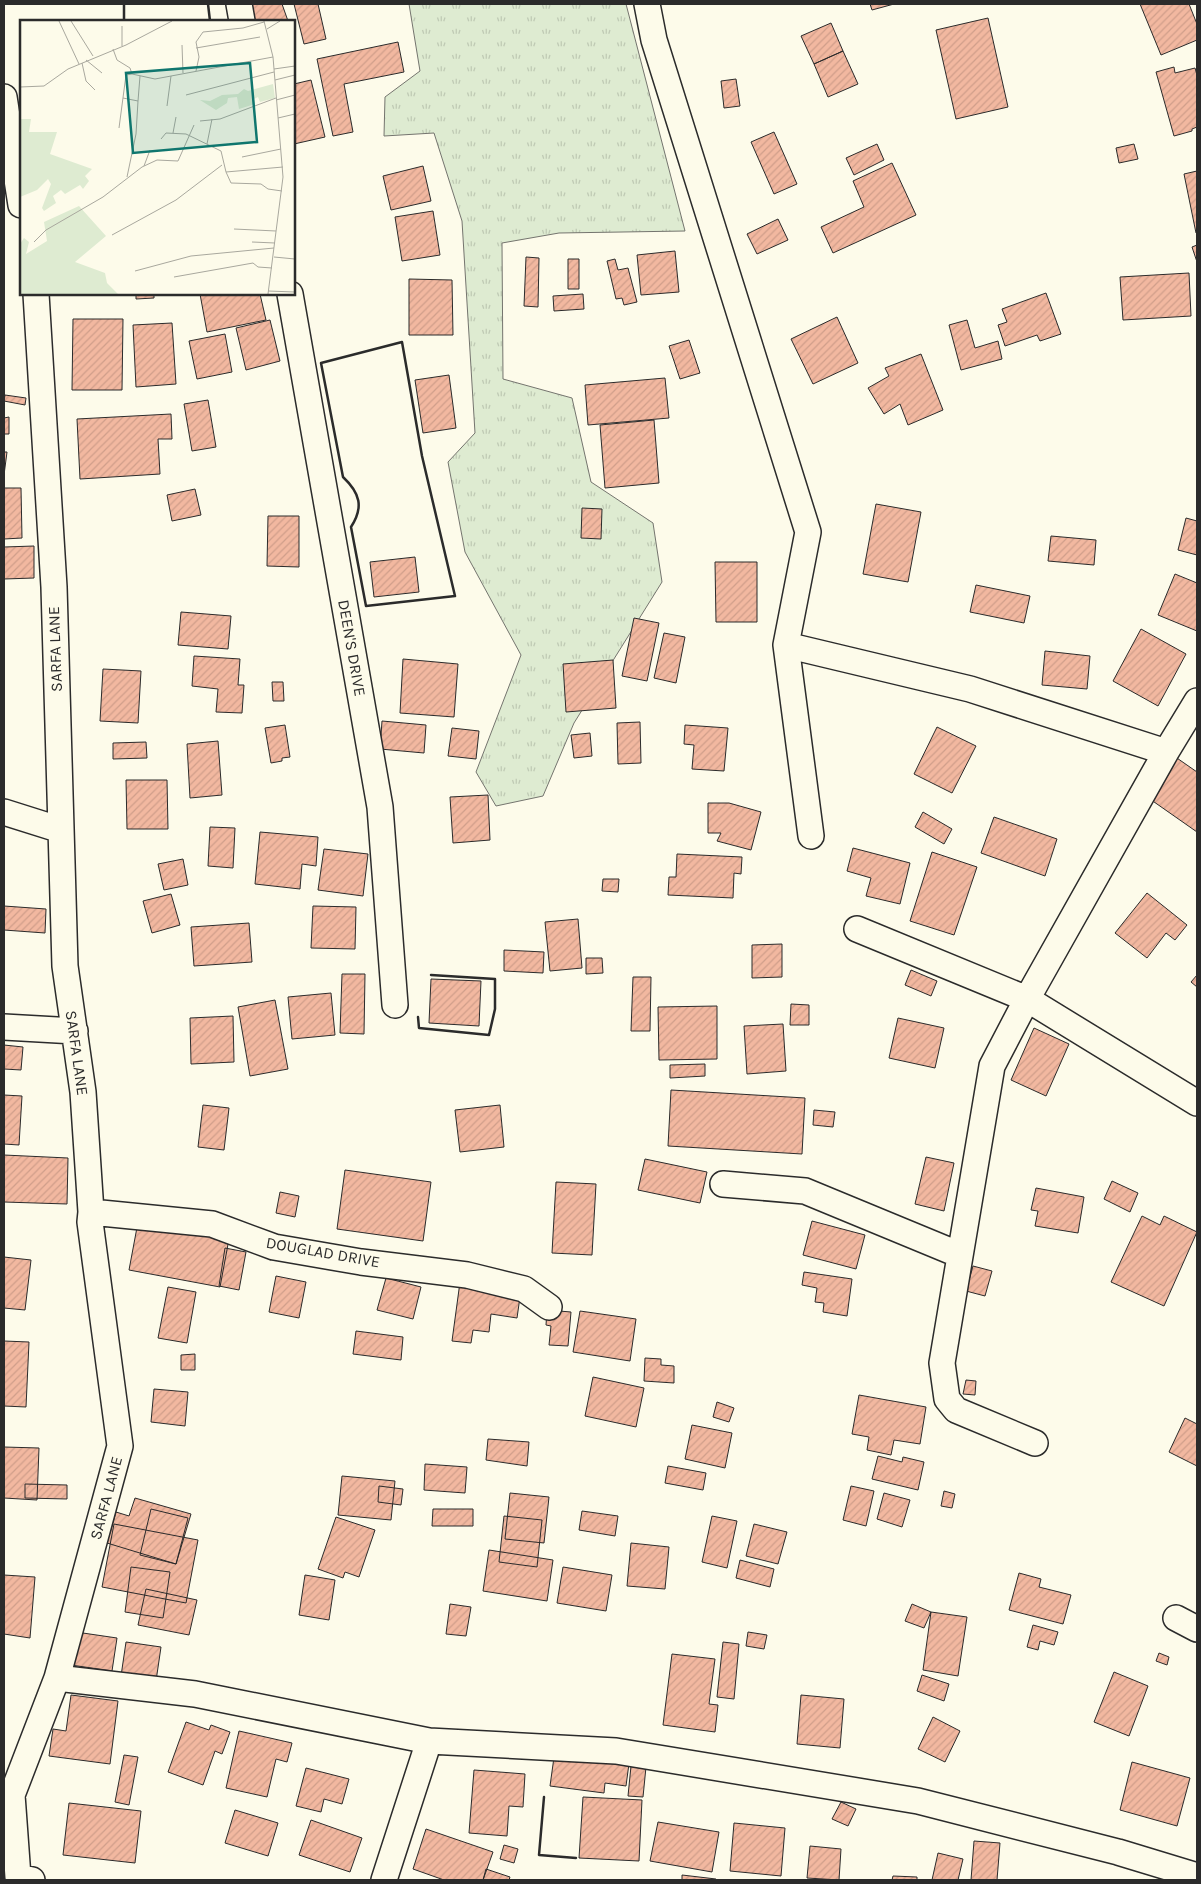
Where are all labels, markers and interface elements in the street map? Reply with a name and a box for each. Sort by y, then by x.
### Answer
inset map [20,20,295,295]
street label: DEEN'S DRIVE [334,598,370,698]
street label: SARFA LANE [44,606,66,692]
street label: SARFA LANE [62,1009,92,1097]
street label: DOUGLAD DRIVE [264,1233,382,1271]
street label: SARFA LANE [86,1454,126,1542]

